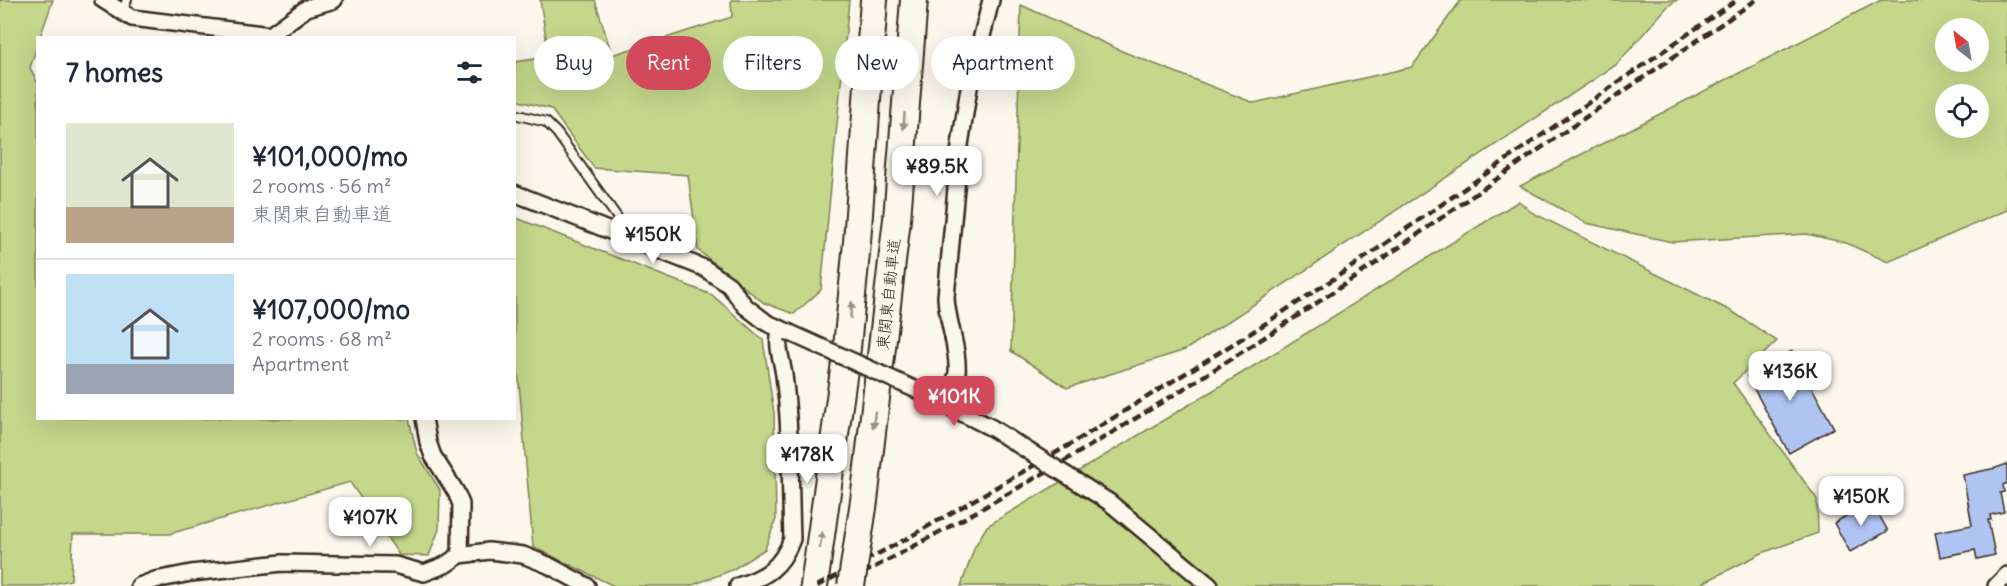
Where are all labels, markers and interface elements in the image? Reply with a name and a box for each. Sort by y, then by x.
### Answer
north arrow [1935,18,1989,72]
map controls [1935,18,1989,138]
chip: Buy [534,36,614,90]
chip: Rent [626,36,711,90]
chip: Filters [723,36,823,90]
chip: New [835,36,919,90]
chip: Apartment [931,36,1075,90]
text: 7 homes [66,56,163,89]
icon: filters [453,56,486,89]
button: locate [1935,84,1989,138]
one-way arrow [899,112,909,131]
text: ¥101,000/mo [252,140,408,173]
pin: ¥89.5K [888,146,986,197]
icon: home [114,147,186,219]
text: ¥89.5K [906,153,968,178]
text: 2 rooms · 56 m² [252,173,392,198]
text: 東関東自動車道 [252,201,392,226]
pin: ¥150K [611,214,695,265]
text: ¥150K [625,221,681,246]
street label: 東関東自動車道 [872,237,904,351]
text: ¥107,000/mo [252,293,410,326]
icon: home [114,298,186,370]
one-way arrow [846,301,856,320]
text: 2 rooms · 68 m² [252,326,392,351]
text: Apartment [252,351,349,376]
pin: ¥136K [1748,351,1832,402]
text: ¥136K [1763,358,1817,383]
pin: ¥101K [912,376,996,427]
text: ¥101K [927,383,981,408]
one-way arrow [869,410,879,429]
pin: ¥178K [765,434,849,485]
text: ¥178K [780,441,834,466]
pin: ¥150K [1819,476,1903,527]
text: ¥150K [1833,483,1889,508]
pin: ¥107K [328,497,412,548]
text: ¥107K [343,504,397,529]
one-way arrow [816,530,825,549]

